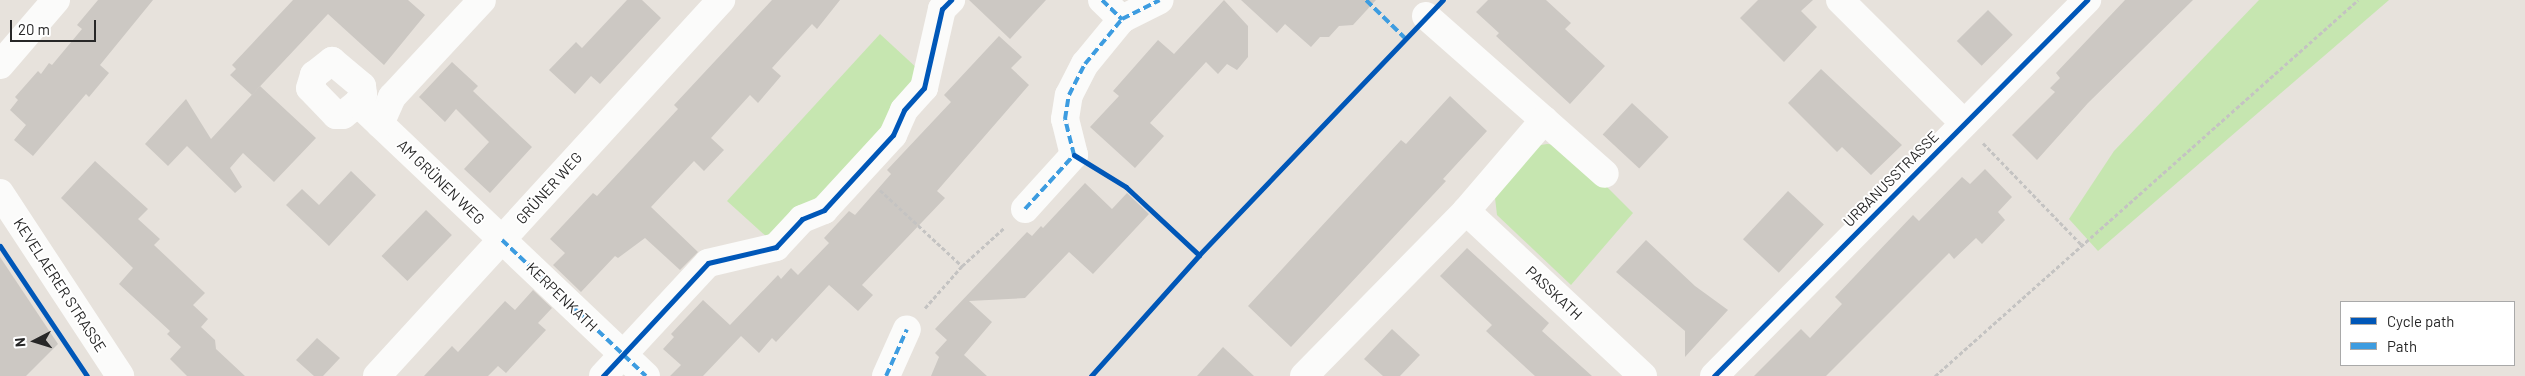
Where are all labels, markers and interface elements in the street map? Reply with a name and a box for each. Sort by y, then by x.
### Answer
scale bar [12,10,99,42]
text: 20 m [18,20,50,38]
street label: URBANUSSTRASSE [1840,128,1942,230]
street label: AM GRÜNEN WEG [394,136,488,228]
street label: GRÜNER WEG [512,148,586,228]
street label: KEVELAERER STRASSE [10,215,110,355]
street label: KERPENKATH [523,259,601,335]
street label: PASSKATH [1522,262,1586,324]
legend [2340,301,2515,366]
text: Cycle path [2387,312,2454,330]
north arrow [10,316,60,366]
text: N [11,337,28,348]
text: Path [2387,337,2417,355]

